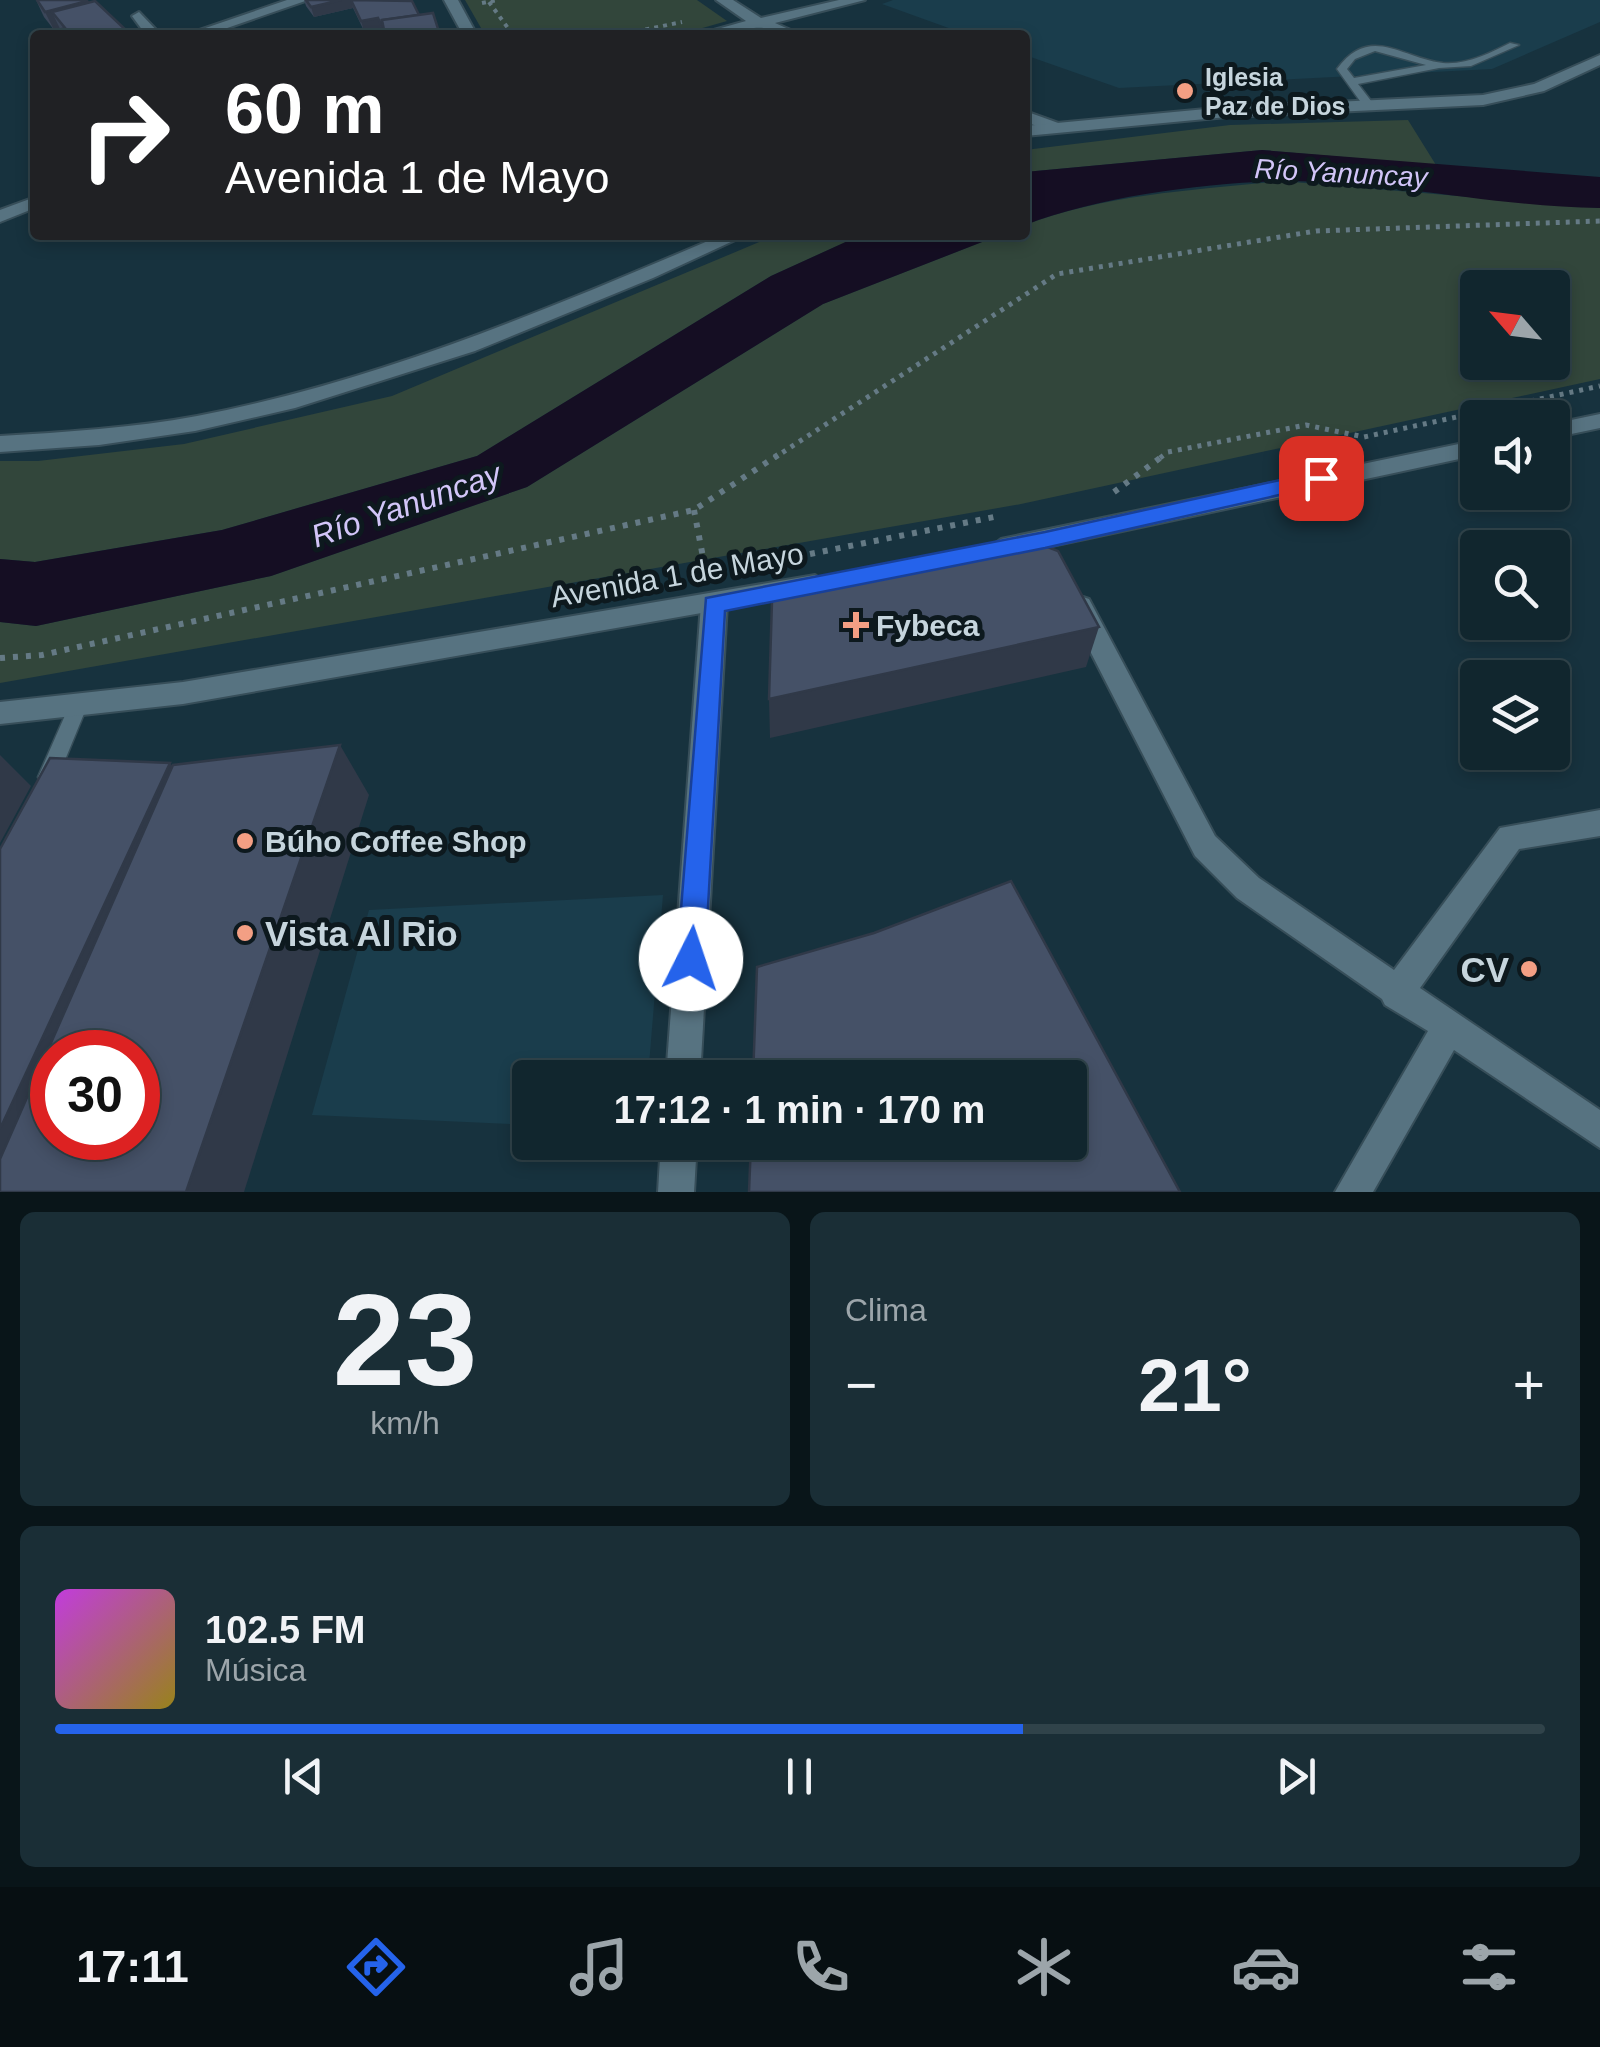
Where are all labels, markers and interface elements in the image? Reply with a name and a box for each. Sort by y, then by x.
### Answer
place label: Iglesia Paz de Dios [1205,63,1345,120]
icon: right [60,70,190,200]
text: 60 m [225,70,385,148]
marker: Iglesia Paz de Dios [1174,80,1196,102]
text: Avenida 1 de Mayo [225,152,609,203]
water label: Río Yanuncay [1254,153,1430,193]
north arrow [1460,270,1570,380]
map controls [1460,270,1570,770]
button: sound [1460,400,1570,510]
pin [1279,436,1364,521]
icon: arrive [1294,451,1349,506]
water label: Río Yanuncay [307,455,507,554]
button: search [1460,530,1570,640]
street label: Avenida 1 de Mayo [548,536,806,614]
place label: Fybeca [876,609,980,642]
marker: Fybeca [845,614,867,636]
button: layers [1460,660,1570,770]
place label: Búho Coffee Shop [265,825,527,858]
marker: Búho Coffee Shop [234,830,256,852]
position arrow [639,907,743,1011]
place label: Vista Al Rio [265,914,458,953]
marker: Vista Al Rio [234,922,256,944]
place label: CV [1460,950,1510,989]
marker: CV [1518,958,1540,980]
speed limit sign: 30 [30,1030,160,1160]
text: 17:12 · 1 min · 170 m [614,1089,985,1131]
text: 23 [333,1267,477,1413]
text: Clima [845,1292,927,1328]
text: 21° [1138,1343,1252,1427]
text: − [845,1354,877,1416]
text: + [1513,1354,1545,1416]
text: km/h [370,1405,440,1441]
text: 102.5 FM [205,1609,366,1651]
text: Música [205,1652,306,1688]
icon: previous [276,1749,331,1804]
icon: pause [772,1749,827,1804]
icon: next [1269,1749,1324,1804]
icon: directions [341,1932,411,2002]
icon: music [564,1932,634,2002]
icon: phone [786,1932,856,2002]
icon: climate [1009,1932,1079,2002]
icon: car [1231,1932,1301,2002]
icon: filters [1454,1932,1524,2002]
text: 17:11 [76,1941,189,1992]

